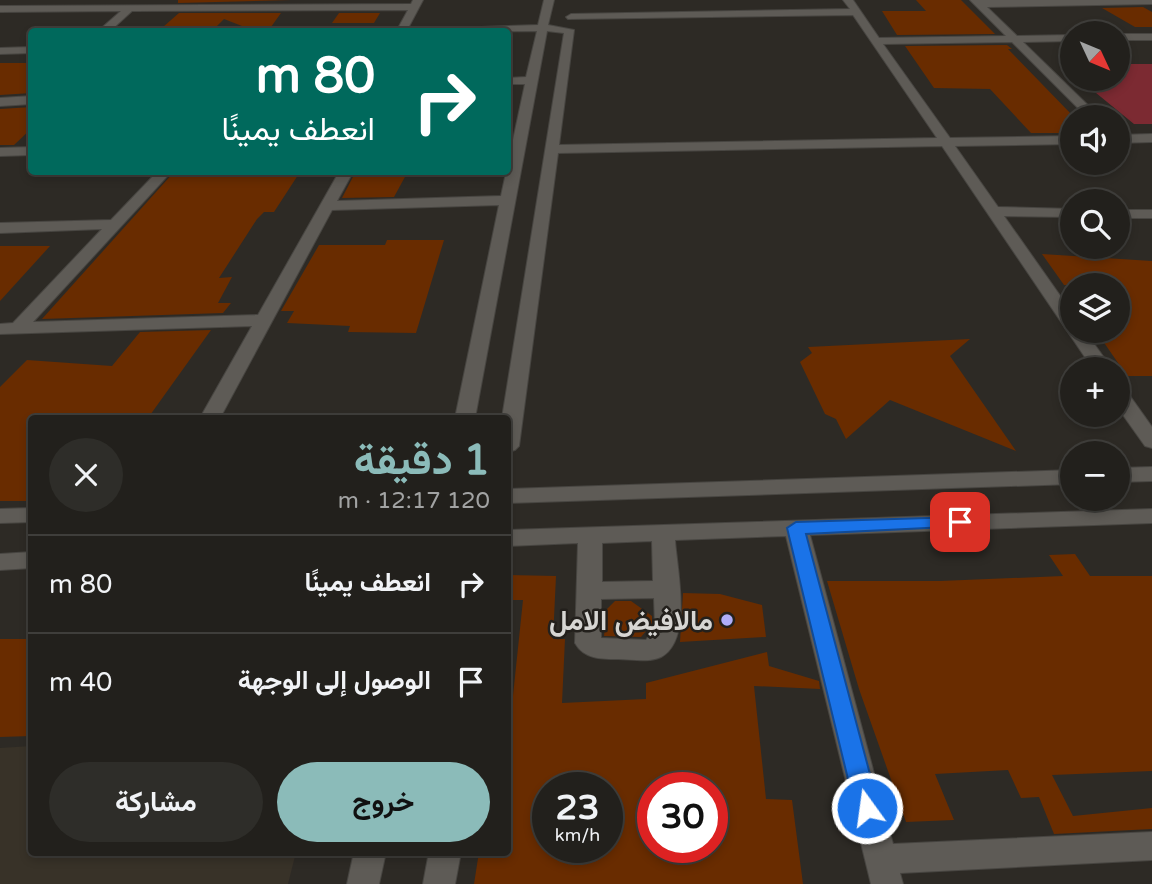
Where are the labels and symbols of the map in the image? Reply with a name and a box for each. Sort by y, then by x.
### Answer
north arrow [1060,21,1130,91]
pin [930,492,990,552]
place label: مالافيض الامل [549,604,713,638]
marker: مالافيض الامل [719,612,735,628]
position arrow [830,771,904,845]
speed limit sign: 30 [637,772,728,863]

